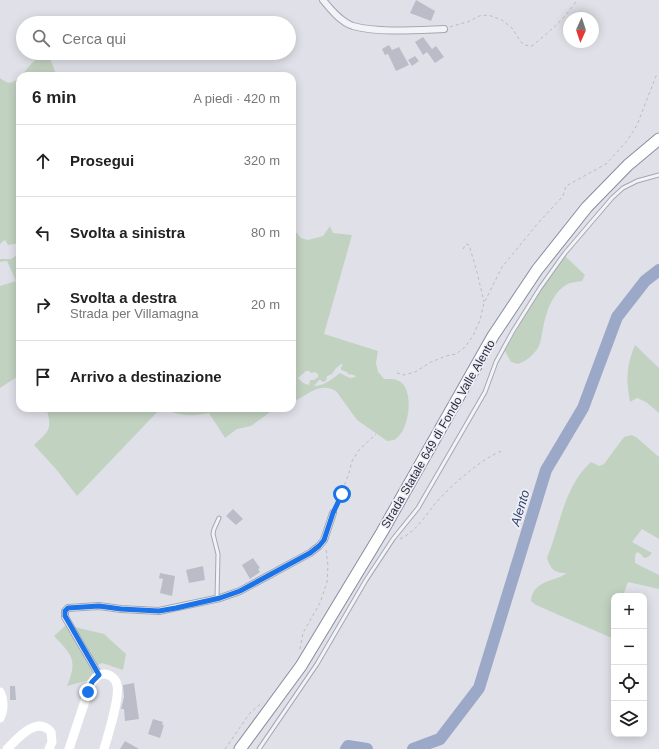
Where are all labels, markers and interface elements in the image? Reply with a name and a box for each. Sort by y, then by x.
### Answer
north arrow [563,12,599,48]
search box [16,16,296,60]
icon: search [30,27,52,49]
text: Cerca qui [62,30,126,47]
text: 6 min [32,88,76,107]
text: A piedi · 420 m [193,91,280,106]
icon: ahead [32,150,54,172]
text: Prosegui [70,152,134,169]
text: 320 m [244,153,280,168]
icon: left [32,222,54,244]
text: Svolta a sinistra [70,224,185,241]
text: 80 m [251,225,280,240]
text: Svolta a destra [70,289,177,306]
icon: right [32,294,54,316]
text: 20 m [251,297,280,312]
text: Strada per Villamagna [70,306,198,321]
street label: Strada Statale 649 di Fondo Valle Alento [378,337,498,531]
icon: arrive [32,366,54,388]
text: Arrivo a destinazione [70,368,222,385]
route start [333,485,351,503]
water label: Alento [507,488,533,529]
map controls [611,593,647,737]
button: + [611,593,647,629]
button: − [611,629,647,665]
button: locate [611,665,647,701]
route end [79,683,97,701]
button: layers [611,701,647,737]

